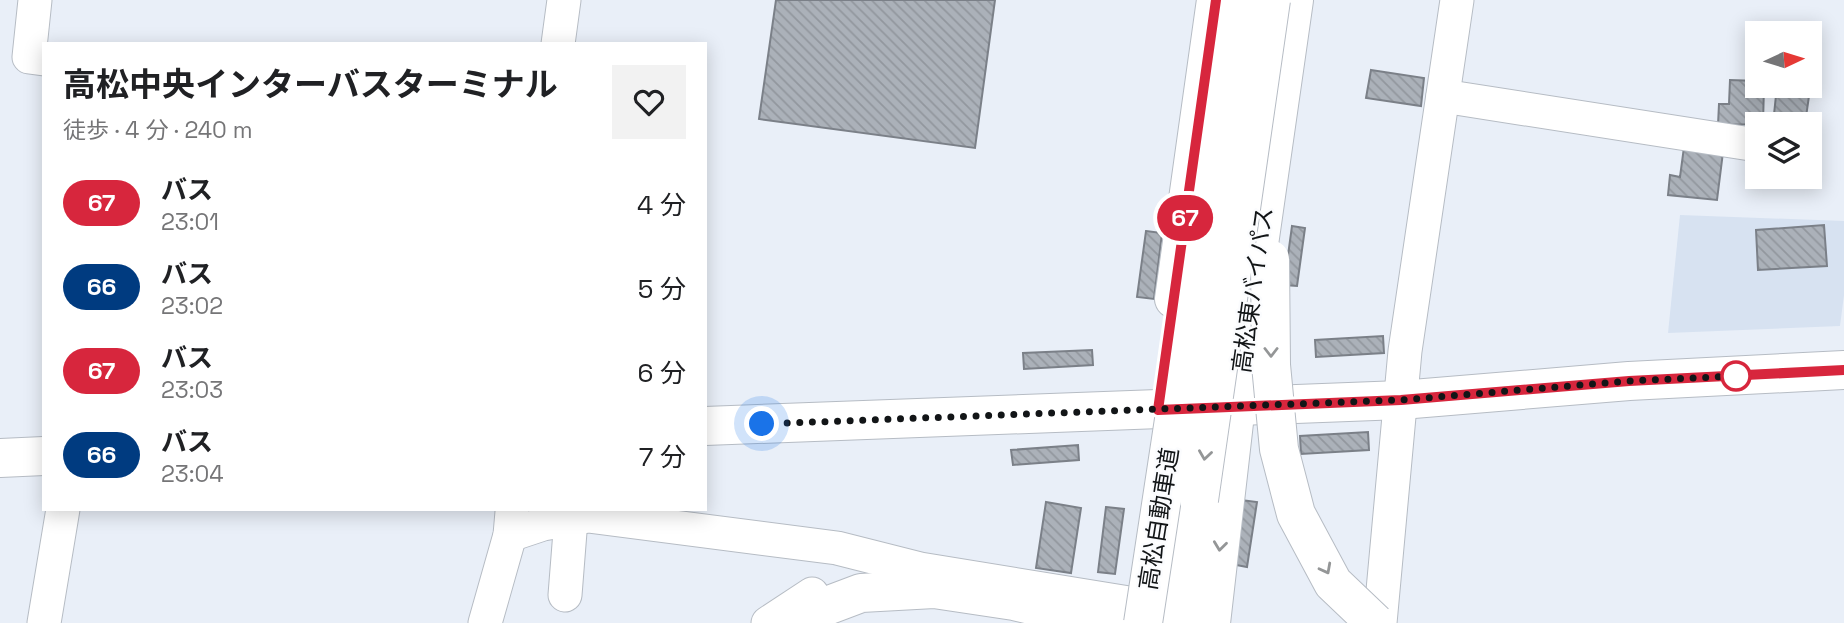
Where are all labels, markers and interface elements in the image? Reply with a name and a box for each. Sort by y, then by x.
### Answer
north arrow [1745,21,1822,98]
map controls [1745,21,1822,189]
text: 高松中央インターバスターミナル [63,64,558,106]
button: heart [612,65,686,139]
button: layers [1745,112,1822,189]
text: 徒歩 · 4 分 · 240 m [63,115,253,145]
text: バス [161,173,213,207]
text: 67 [88,187,115,218]
text: 4 分 [637,188,686,222]
line badge: 67 [1154,195,1216,241]
text: 67 [1171,202,1199,233]
street label: 高松東バイパス [1225,205,1280,375]
text: 23:01 [161,207,219,237]
text: バス [161,257,213,291]
text: 66 [87,271,116,302]
text: 5 分 [638,272,686,306]
text: 23:02 [161,291,223,321]
text: バス [161,341,213,375]
one-way arrow [1263,347,1279,358]
text: 67 [88,355,115,386]
text: 6 分 [637,356,686,390]
unlabelled marker [1721,361,1751,391]
text: 23:03 [161,375,223,405]
your location [744,406,779,441]
text: バス [161,425,213,459]
text: 66 [87,439,116,470]
text: 7 分 [639,440,686,474]
street label: 高松自動車道 [1132,445,1185,592]
one-way arrow [1198,450,1213,461]
text: 23:04 [161,459,224,489]
one-way arrow [1212,540,1227,552]
one-way arrow [1318,562,1331,575]

